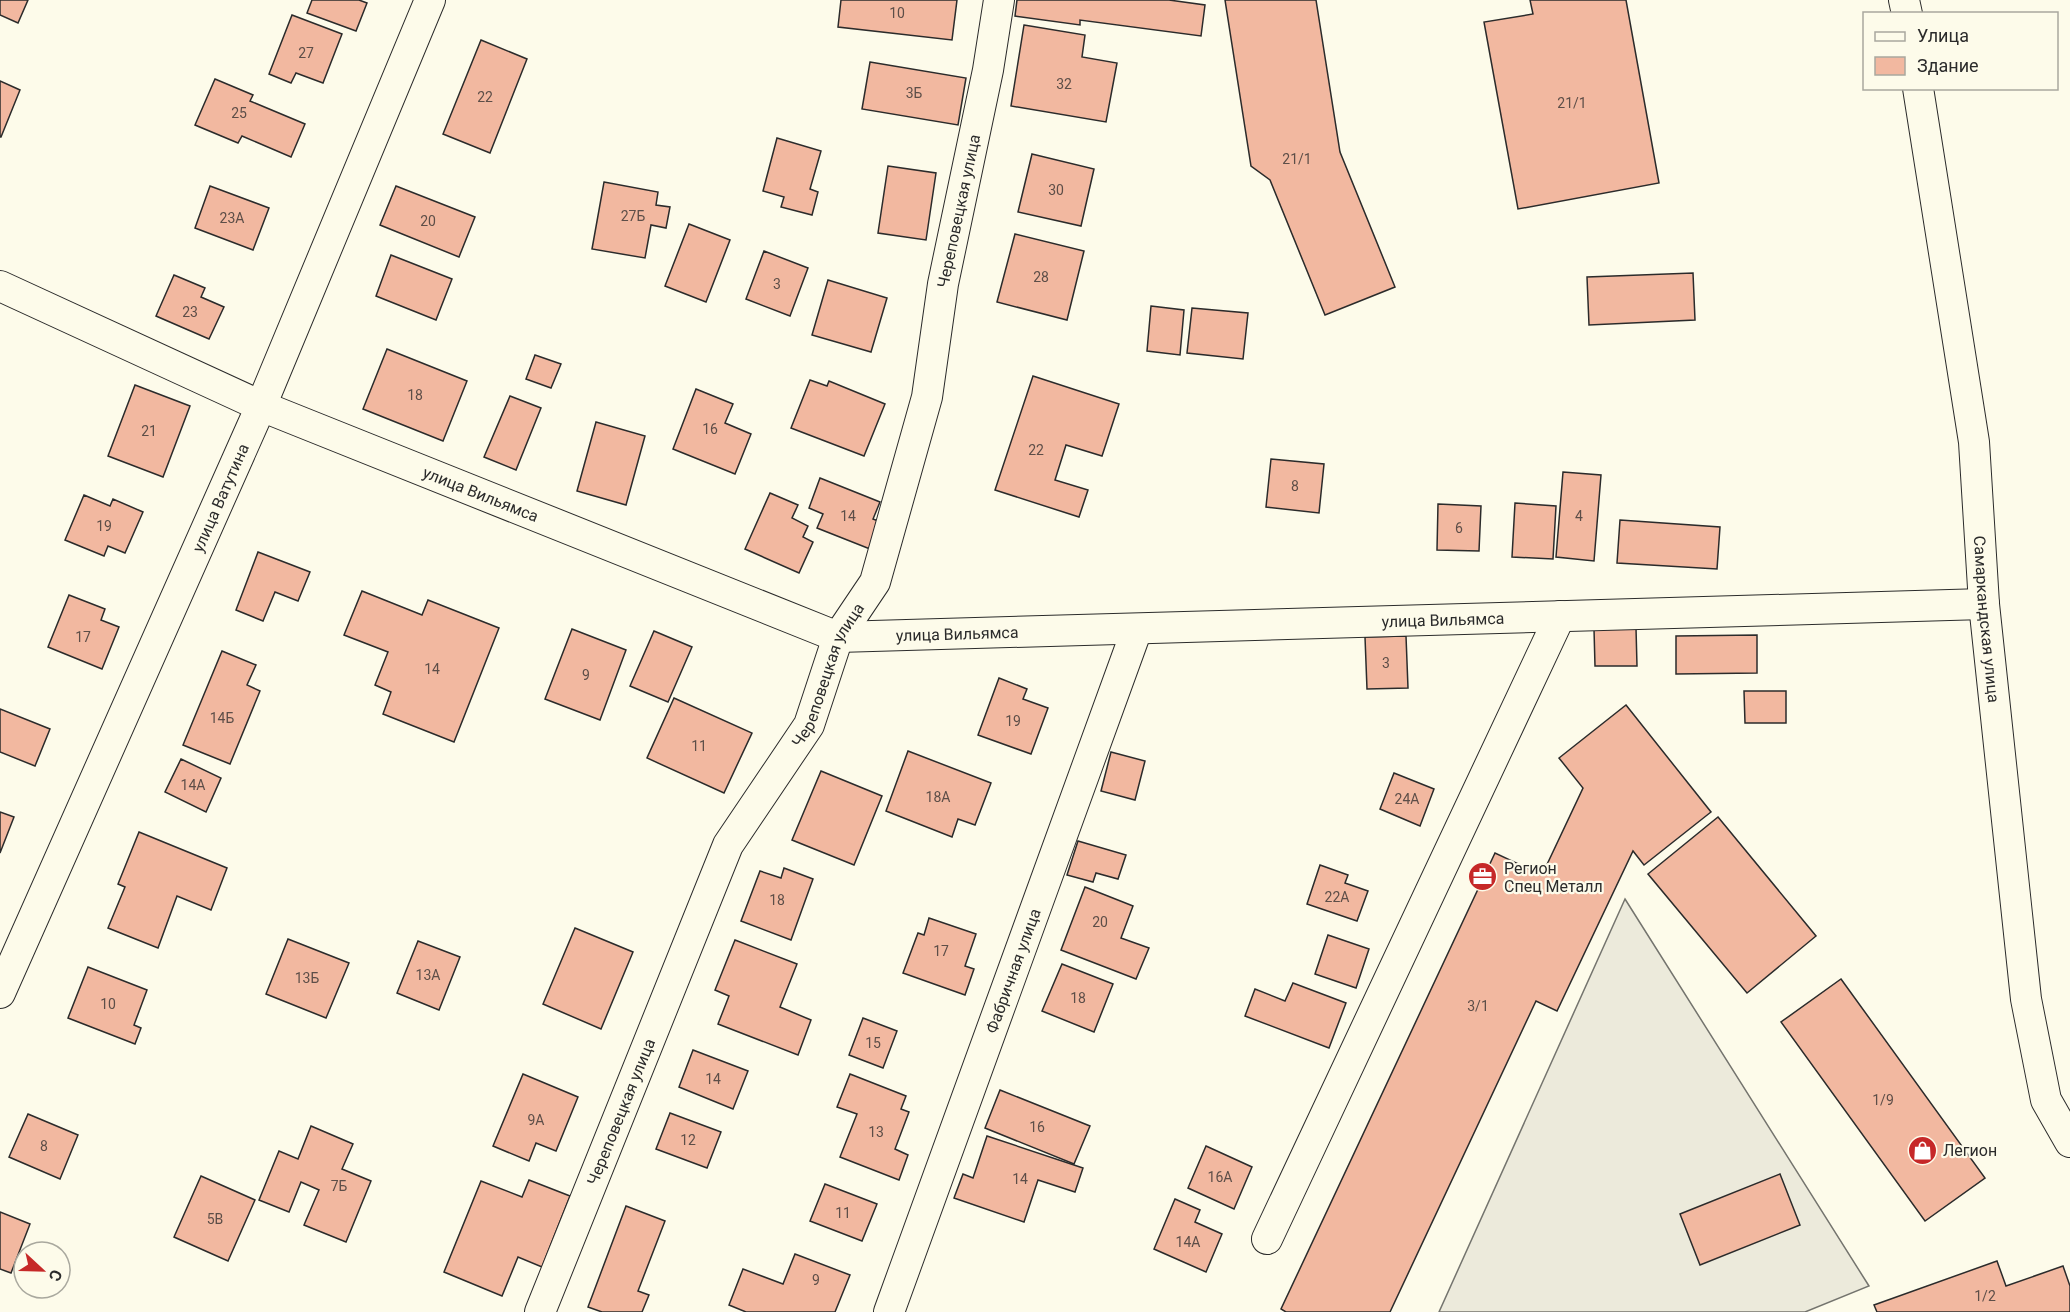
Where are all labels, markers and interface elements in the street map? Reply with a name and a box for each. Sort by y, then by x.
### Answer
house number: 10 [889,5,905,21]
legend [1863,12,2058,90]
text: Улица [1917,25,1969,46]
house number: 27 [298,45,314,61]
text: Здание [1917,55,1979,76]
house number: 32 [1056,76,1072,92]
house number: 3Б [906,85,923,101]
house number: 22 [477,89,493,105]
house number: 21/1 [1557,95,1587,111]
house number: 25 [231,105,247,121]
street label: Череповецкая улица [933,133,984,290]
house number: 21/1 [1282,151,1312,167]
house number: 30 [1048,182,1064,198]
house number: 27Б [621,208,645,224]
house number: 23А [220,210,244,226]
house number: 20 [420,213,436,229]
house number: 28 [1033,269,1049,285]
house number: 3 [773,276,781,292]
house number: 23 [182,304,198,320]
house number: 18 [407,387,423,403]
house number: 16 [702,421,718,437]
house number: 21 [141,423,157,439]
street label: улица Ватутина [188,441,253,555]
house number: 22 [1028,442,1044,458]
street label: улица Вильямса [420,463,541,526]
house number: 8 [1291,478,1299,494]
house number: 14 [840,508,856,524]
house number: 4 [1575,508,1583,524]
house number: 19 [96,518,112,534]
house number: 6 [1455,520,1463,536]
street label: Самаркандская улица [1970,535,2003,703]
street label: Череповецкая улица [788,599,868,751]
street label: улица Вильямса [1381,609,1505,631]
street label: улица Вильямса [896,623,1019,645]
house number: 17 [75,629,91,645]
house number: 3 [1382,655,1390,671]
house number: 14 [424,661,440,677]
house number: 9 [582,667,590,683]
house number: 14Б [210,710,234,726]
house number: 19 [1005,713,1021,729]
house number: 11 [691,738,707,754]
house number: 14А [181,777,205,793]
house number: 18А [926,789,950,805]
house number: 24А [1395,791,1419,807]
place label: Регион Спец Металл [1504,859,1603,896]
office icon: Регион Спец Металл [1467,861,1499,893]
house number: 22А [1325,889,1349,905]
house number: 18 [769,892,785,908]
street label: Фабричная улица [982,906,1045,1036]
house number: 20 [1092,914,1108,930]
house number: 17 [933,943,949,959]
house number: 13А [416,967,440,983]
house number: 13Б [295,970,319,986]
house number: 18 [1070,990,1086,1006]
house number: 10 [100,996,116,1012]
house number: 3/1 [1467,998,1489,1014]
house number: 15 [865,1035,881,1051]
street label: Череповецкая улица [583,1036,659,1188]
house number: 14 [705,1071,721,1087]
house number: 1/9 [1872,1092,1894,1108]
house number: 9А [527,1112,545,1128]
house number: 16 [1029,1119,1045,1135]
house number: 13 [868,1124,884,1140]
house number: 12 [680,1132,696,1148]
shop icon: Легион [1906,1134,1938,1166]
house number: 8 [40,1138,48,1154]
place label: Легион [1943,1141,1997,1160]
house number: 16А [1208,1169,1232,1185]
house number: 14 [1012,1171,1028,1187]
house number: 7Б [331,1178,348,1194]
house number: 11 [835,1205,851,1221]
house number: 5В [207,1211,223,1227]
house number: 14А [1176,1234,1200,1250]
north arrow [12,1240,72,1300]
text: С [45,1267,66,1284]
house number: 9 [812,1272,820,1288]
house number: 1/2 [1974,1288,1996,1304]

